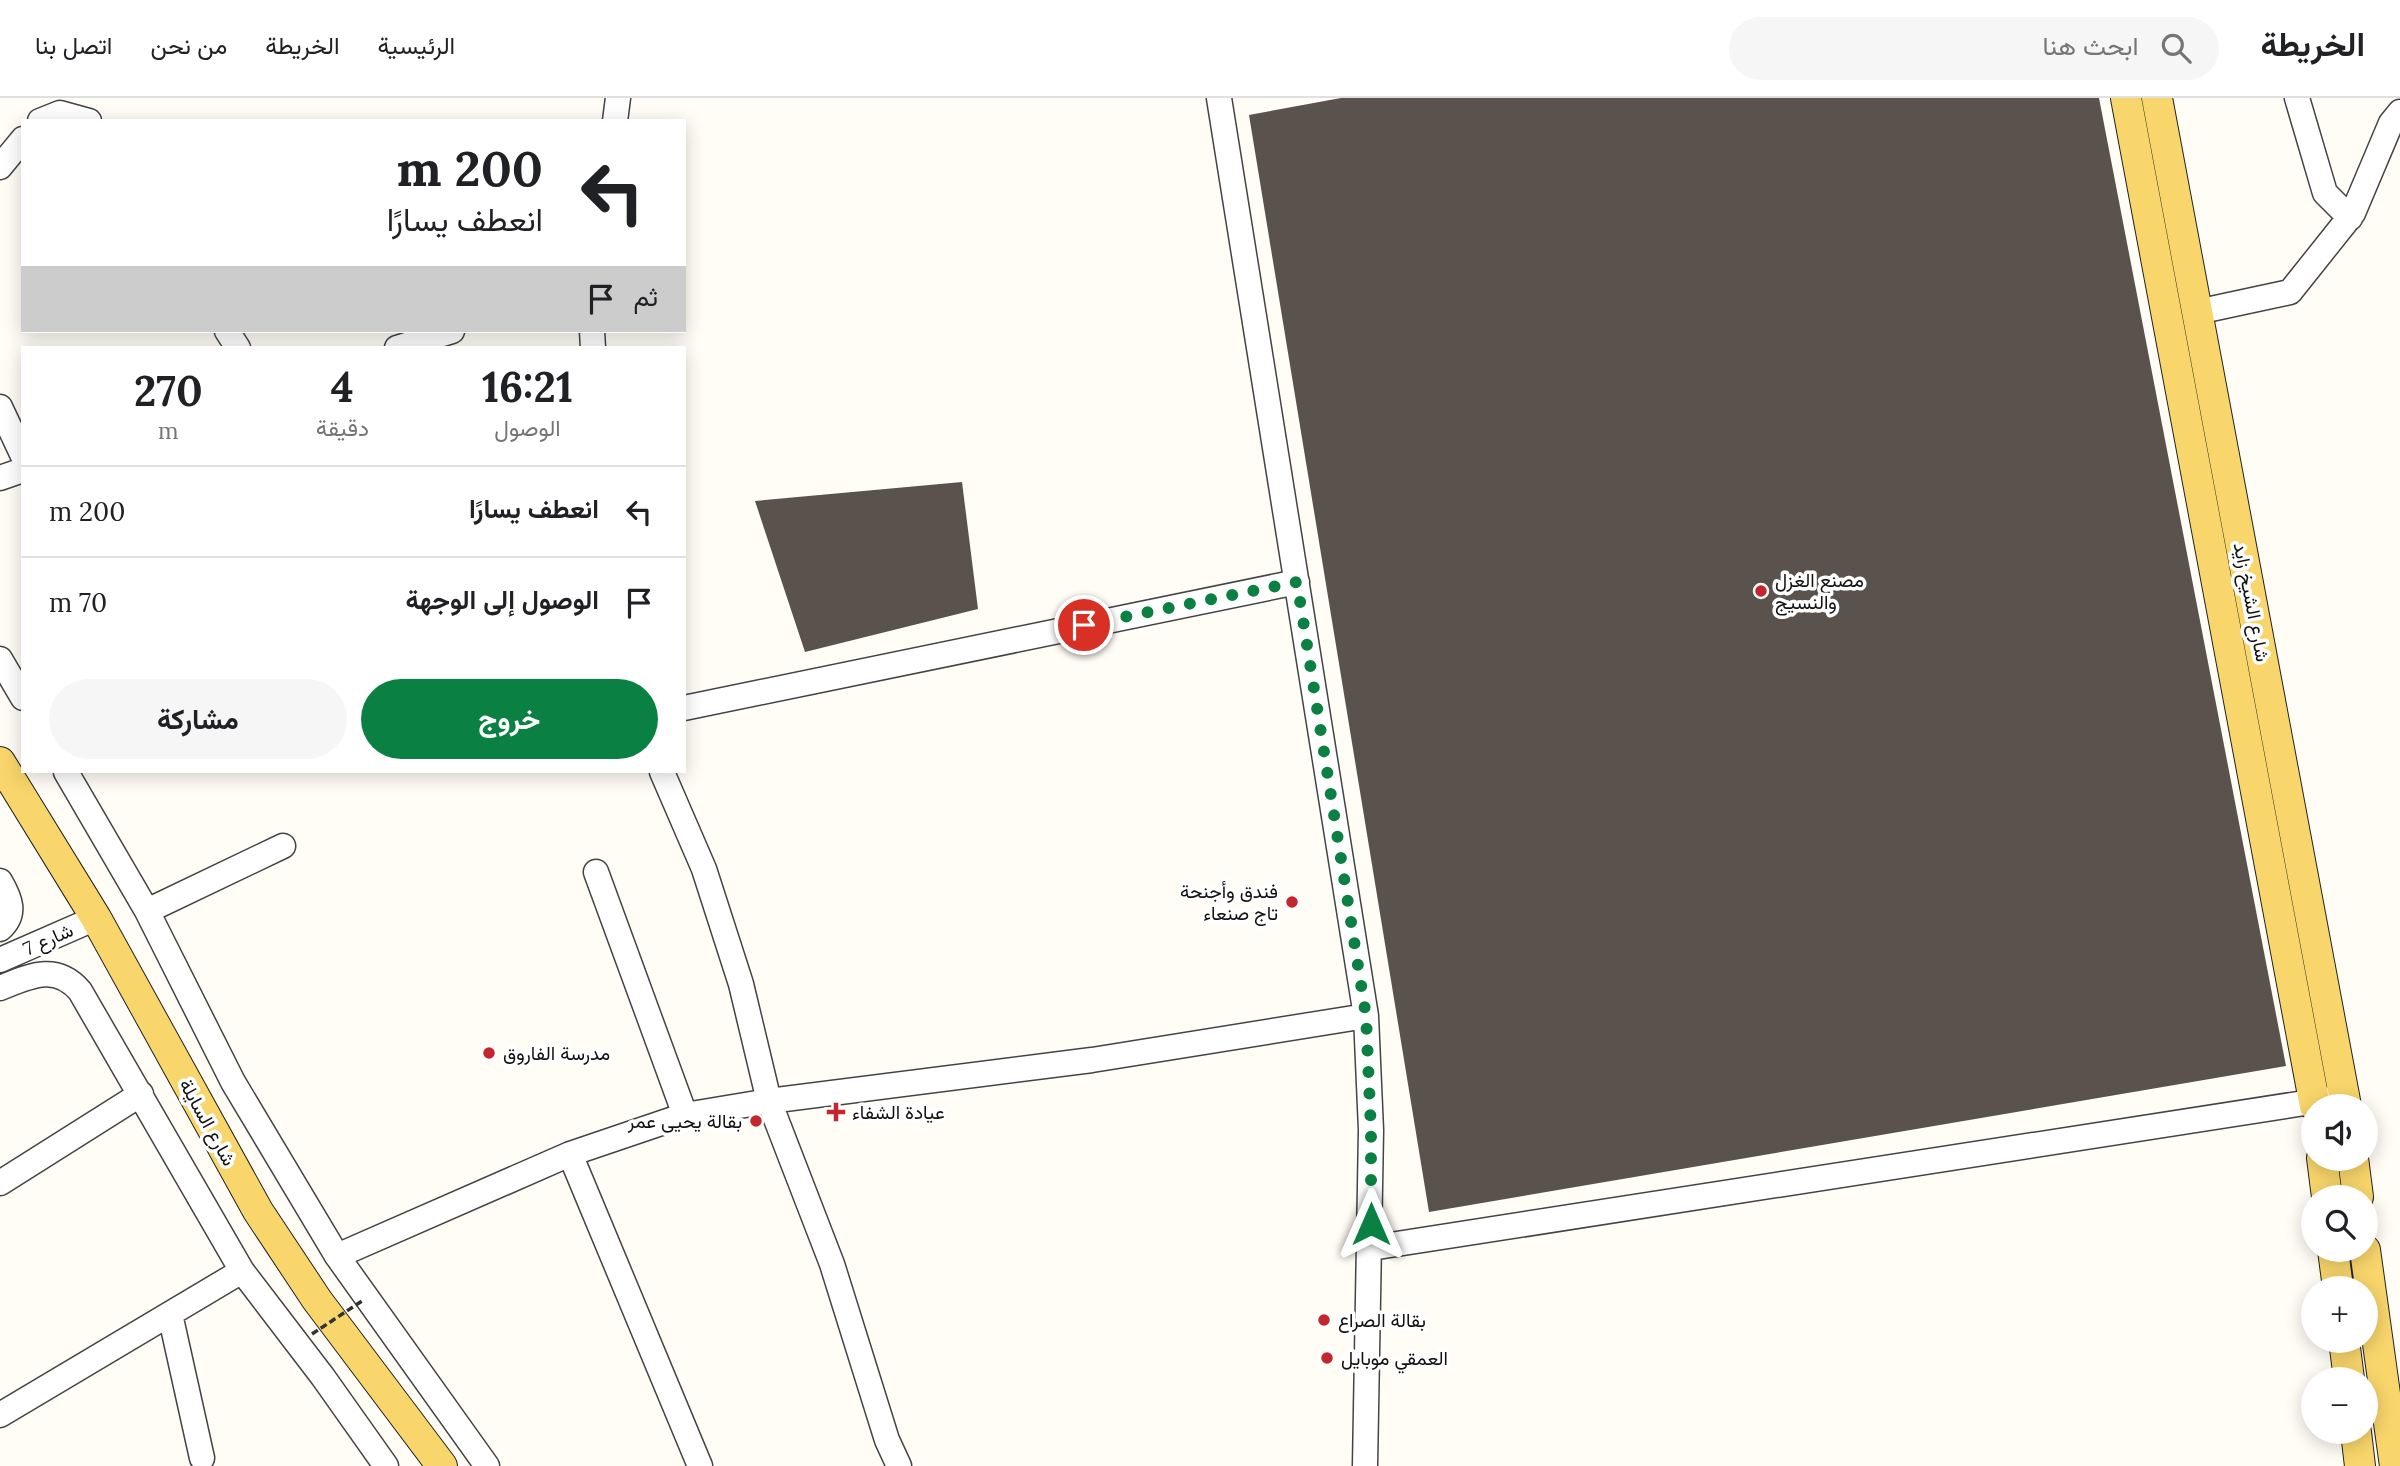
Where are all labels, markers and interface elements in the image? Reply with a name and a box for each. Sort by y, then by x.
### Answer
search box [1729,17,2219,80]
text: الخريطة [2261,23,2365,65]
text: ابحث هنا [2042,29,2139,62]
icon: search [2157,29,2195,67]
text: اتصل بنا [35,30,112,61]
text: من نحن [150,30,227,61]
text: الخريطة [265,30,340,61]
text: الرئيسية [378,30,455,61]
text: 200 m [397,137,543,199]
icon: left [567,147,658,238]
text: انعطف يسارًا [387,199,543,240]
icon: arrive [582,280,620,318]
text: ثم [634,280,658,313]
text: 4 [331,360,354,414]
text: 16:21 [482,360,573,414]
text: 270 [134,364,203,418]
text: دقيقة [316,413,369,442]
text: الوصول [494,413,561,442]
text: m [158,416,179,445]
text: انعطف يسارًا [469,492,599,525]
icon: left [620,493,658,531]
text: 200 m [49,495,125,528]
street label: شارع الشيخ زايد [2227,540,2275,664]
place label: مصنع الغزل والنسيج [1775,568,1864,616]
text: الوصول إلى الوجهة [406,583,599,616]
marker: مصنع الغزل والنسيج [1753,583,1769,599]
icon: arrive [620,584,658,622]
text: 70 m [49,586,107,619]
pin [1054,595,1114,655]
icon: arrive [1065,606,1103,644]
button: مشاركة [49,679,347,759]
button: خروج [361,679,658,759]
place label: فندق وأجنحة تاج صنعاء [1180,879,1278,926]
marker: فندق وأجنحة تاج صنعاء [1284,894,1300,910]
street label: شارع 7 [19,917,77,961]
place label: مدرسة الفاروق [503,1041,610,1065]
marker: مدرسة الفاروق [481,1045,497,1061]
street label: شارع السايلة [173,1074,242,1170]
map controls [2301,1094,2378,1444]
button: sound [2301,1094,2378,1171]
place label: عيادة الشفاء [852,1100,945,1124]
marker: عيادة الشفاء [826,1102,846,1122]
place label: بقالة يحيى عمر [627,1109,742,1133]
marker: بقالة يحيى عمر [748,1113,764,1129]
button: search [2301,1185,2378,1262]
position arrow [1334,1187,1408,1261]
button: + [2301,1276,2378,1353]
place label: بقالة الصراع [1338,1308,1426,1333]
marker: بقالة الصراع [1316,1312,1332,1328]
place label: العمقي موبايل [1341,1346,1448,1374]
marker: العمقي موبايل [1319,1350,1335,1366]
button: − [2301,1367,2378,1444]

